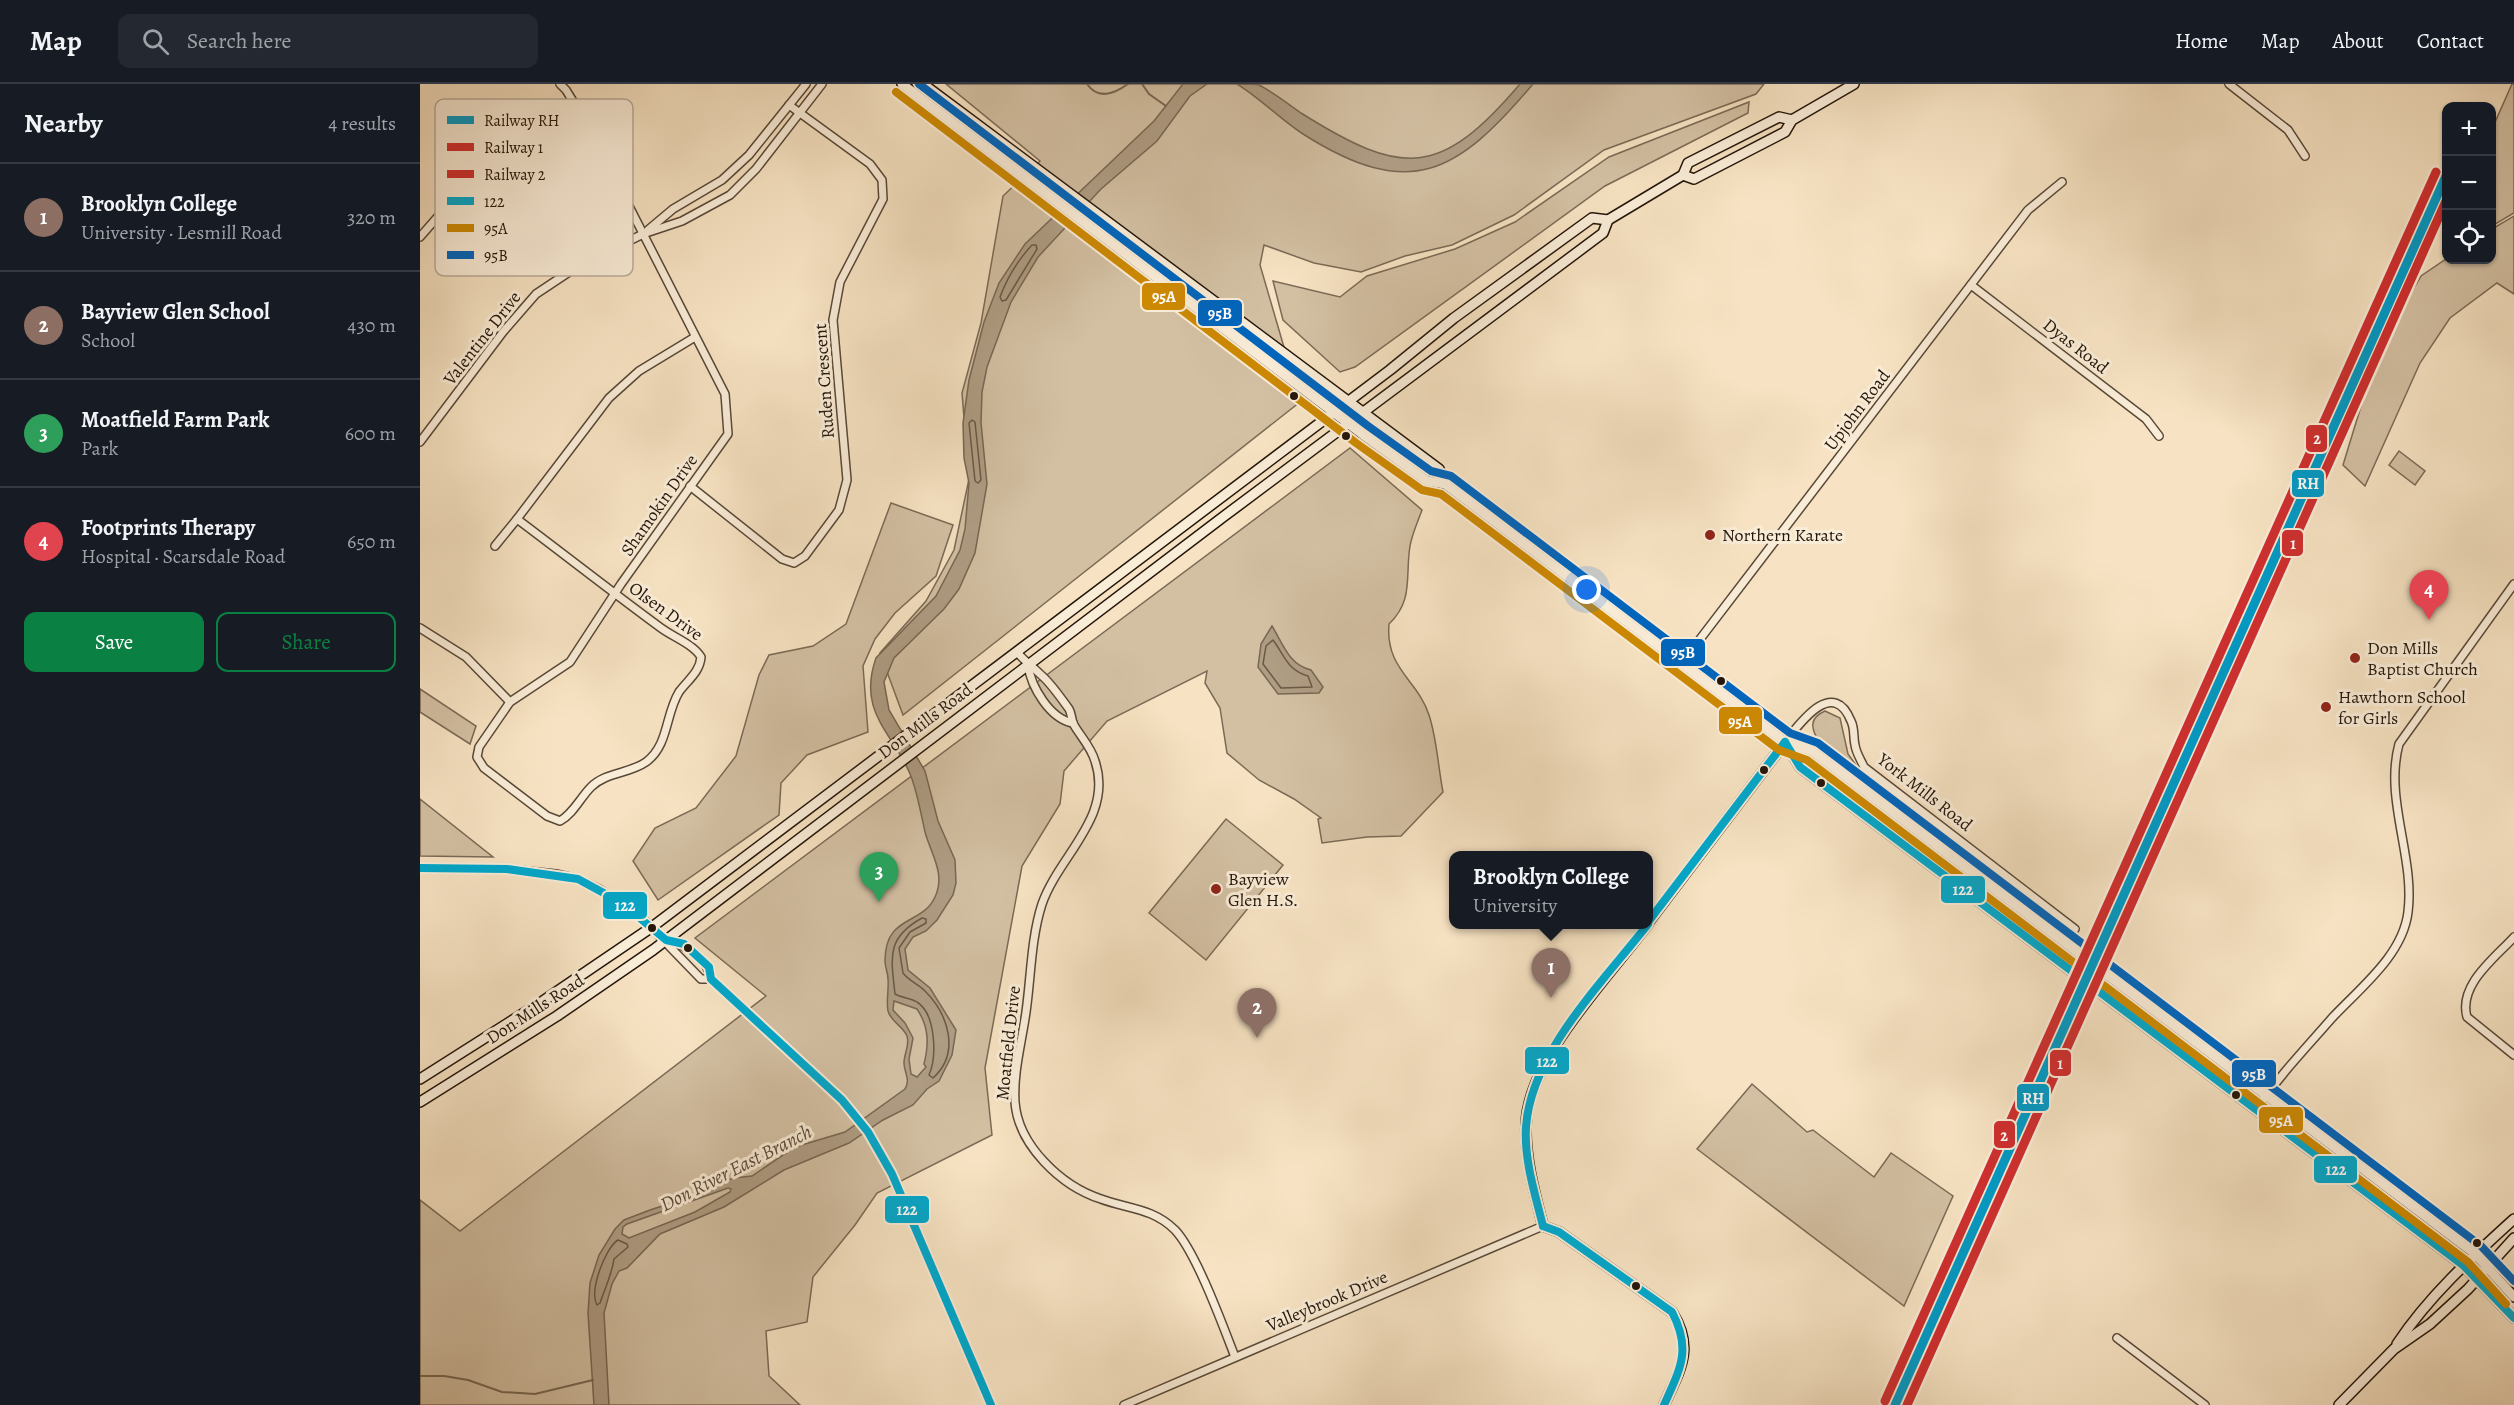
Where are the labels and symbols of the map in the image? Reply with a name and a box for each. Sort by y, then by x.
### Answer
legend [435,99,633,276]
text: Railway RH [484,110,560,132]
text: Railway 1 [484,137,544,159]
text: Railway 2 [484,164,546,186]
text: 122 [484,191,505,213]
text: 95A [484,218,508,240]
text: 95B [484,245,508,267]
line badge: 95A [1141,282,1186,311]
street label: Valentine Drive [437,286,526,391]
text: 95A [1152,286,1177,308]
line badge: 95B [1197,299,1243,327]
text: 95B [1208,303,1232,325]
street label: Dyas Road [2038,313,2114,379]
street label: Ruden Crescent [808,322,840,439]
street label: Upjohn Road [1819,364,1895,455]
unlabelled marker [1288,390,1300,402]
line badge: 2 [2305,424,2328,453]
text: 2 [2313,428,2321,450]
unlabelled marker [1340,430,1352,442]
street label: Shamokin Drive [615,449,703,561]
line badge: RH [2291,469,2325,498]
text: RH [2297,473,2319,495]
place label: Northern Karate [1722,523,1843,547]
marker: Northern Karate [1703,528,1717,542]
line badge: 1 [2281,529,2304,557]
text: 1 [2290,533,2296,555]
pin: 4 [2410,570,2448,620]
your location [1572,575,1601,604]
street label: Olsen Drive [624,576,708,646]
place label: Don Mills Baptist Church [2367,636,2478,681]
line badge: 95B [1660,638,1706,667]
text: 95B [1671,642,1695,664]
marker: Don Mills Baptist Church [2348,651,2362,665]
unlabelled marker [1715,675,1727,687]
street label: Don Mills Road [873,677,977,764]
place label: Hawthorn School for Girls [2338,685,2466,730]
marker: Hawthorn School for Girls [2319,700,2333,714]
line badge: 95A [1718,706,1763,735]
text: 95A [1728,711,1753,733]
street label: York Mills Road [1872,747,1978,837]
unlabelled marker [1758,764,1770,776]
unlabelled marker [1815,777,1827,789]
pin: 3 [860,852,898,902]
place label: Bayview Glen H.S. [1228,867,1298,912]
line badge: 122 [1940,875,1986,904]
text: 122 [1952,879,1974,901]
marker: Bayview Glen H.S. [1209,882,1223,896]
line badge: 122 [602,891,648,920]
text: 122 [614,895,636,917]
unlabelled marker [646,922,658,934]
unlabelled marker [682,942,694,954]
pin: 1 [1532,948,1570,998]
street label: Don Mills Road [481,968,589,1050]
street label: Moatfield Drive [990,985,1026,1101]
pin: 2 [1238,988,1276,1038]
line badge: 122 [1524,1046,1570,1075]
line badge: 1 [2049,1049,2072,1077]
text: 122 [1536,1051,1558,1073]
text: 1 [2057,1053,2063,1075]
line badge: 95B [2231,1059,2277,1088]
text: 95B [2242,1064,2266,1086]
line badge: RH [2016,1083,2050,1112]
text: RH [2022,1088,2044,1110]
unlabelled marker [2230,1089,2242,1101]
line badge: 95A [2258,1106,2304,1134]
text: 95A [2269,1110,2294,1132]
water label: Don River East Branch [655,1118,817,1218]
line badge: 2 [1993,1120,2016,1149]
text: 2 [2000,1125,2008,1147]
line badge: 122 [2313,1155,2358,1184]
text: 122 [2325,1159,2347,1181]
line badge: 122 [884,1195,930,1224]
text: 122 [896,1199,918,1221]
unlabelled marker [2471,1237,2483,1249]
street label: Valleybrook Drive [1262,1265,1391,1338]
unlabelled marker [1630,1280,1642,1292]

